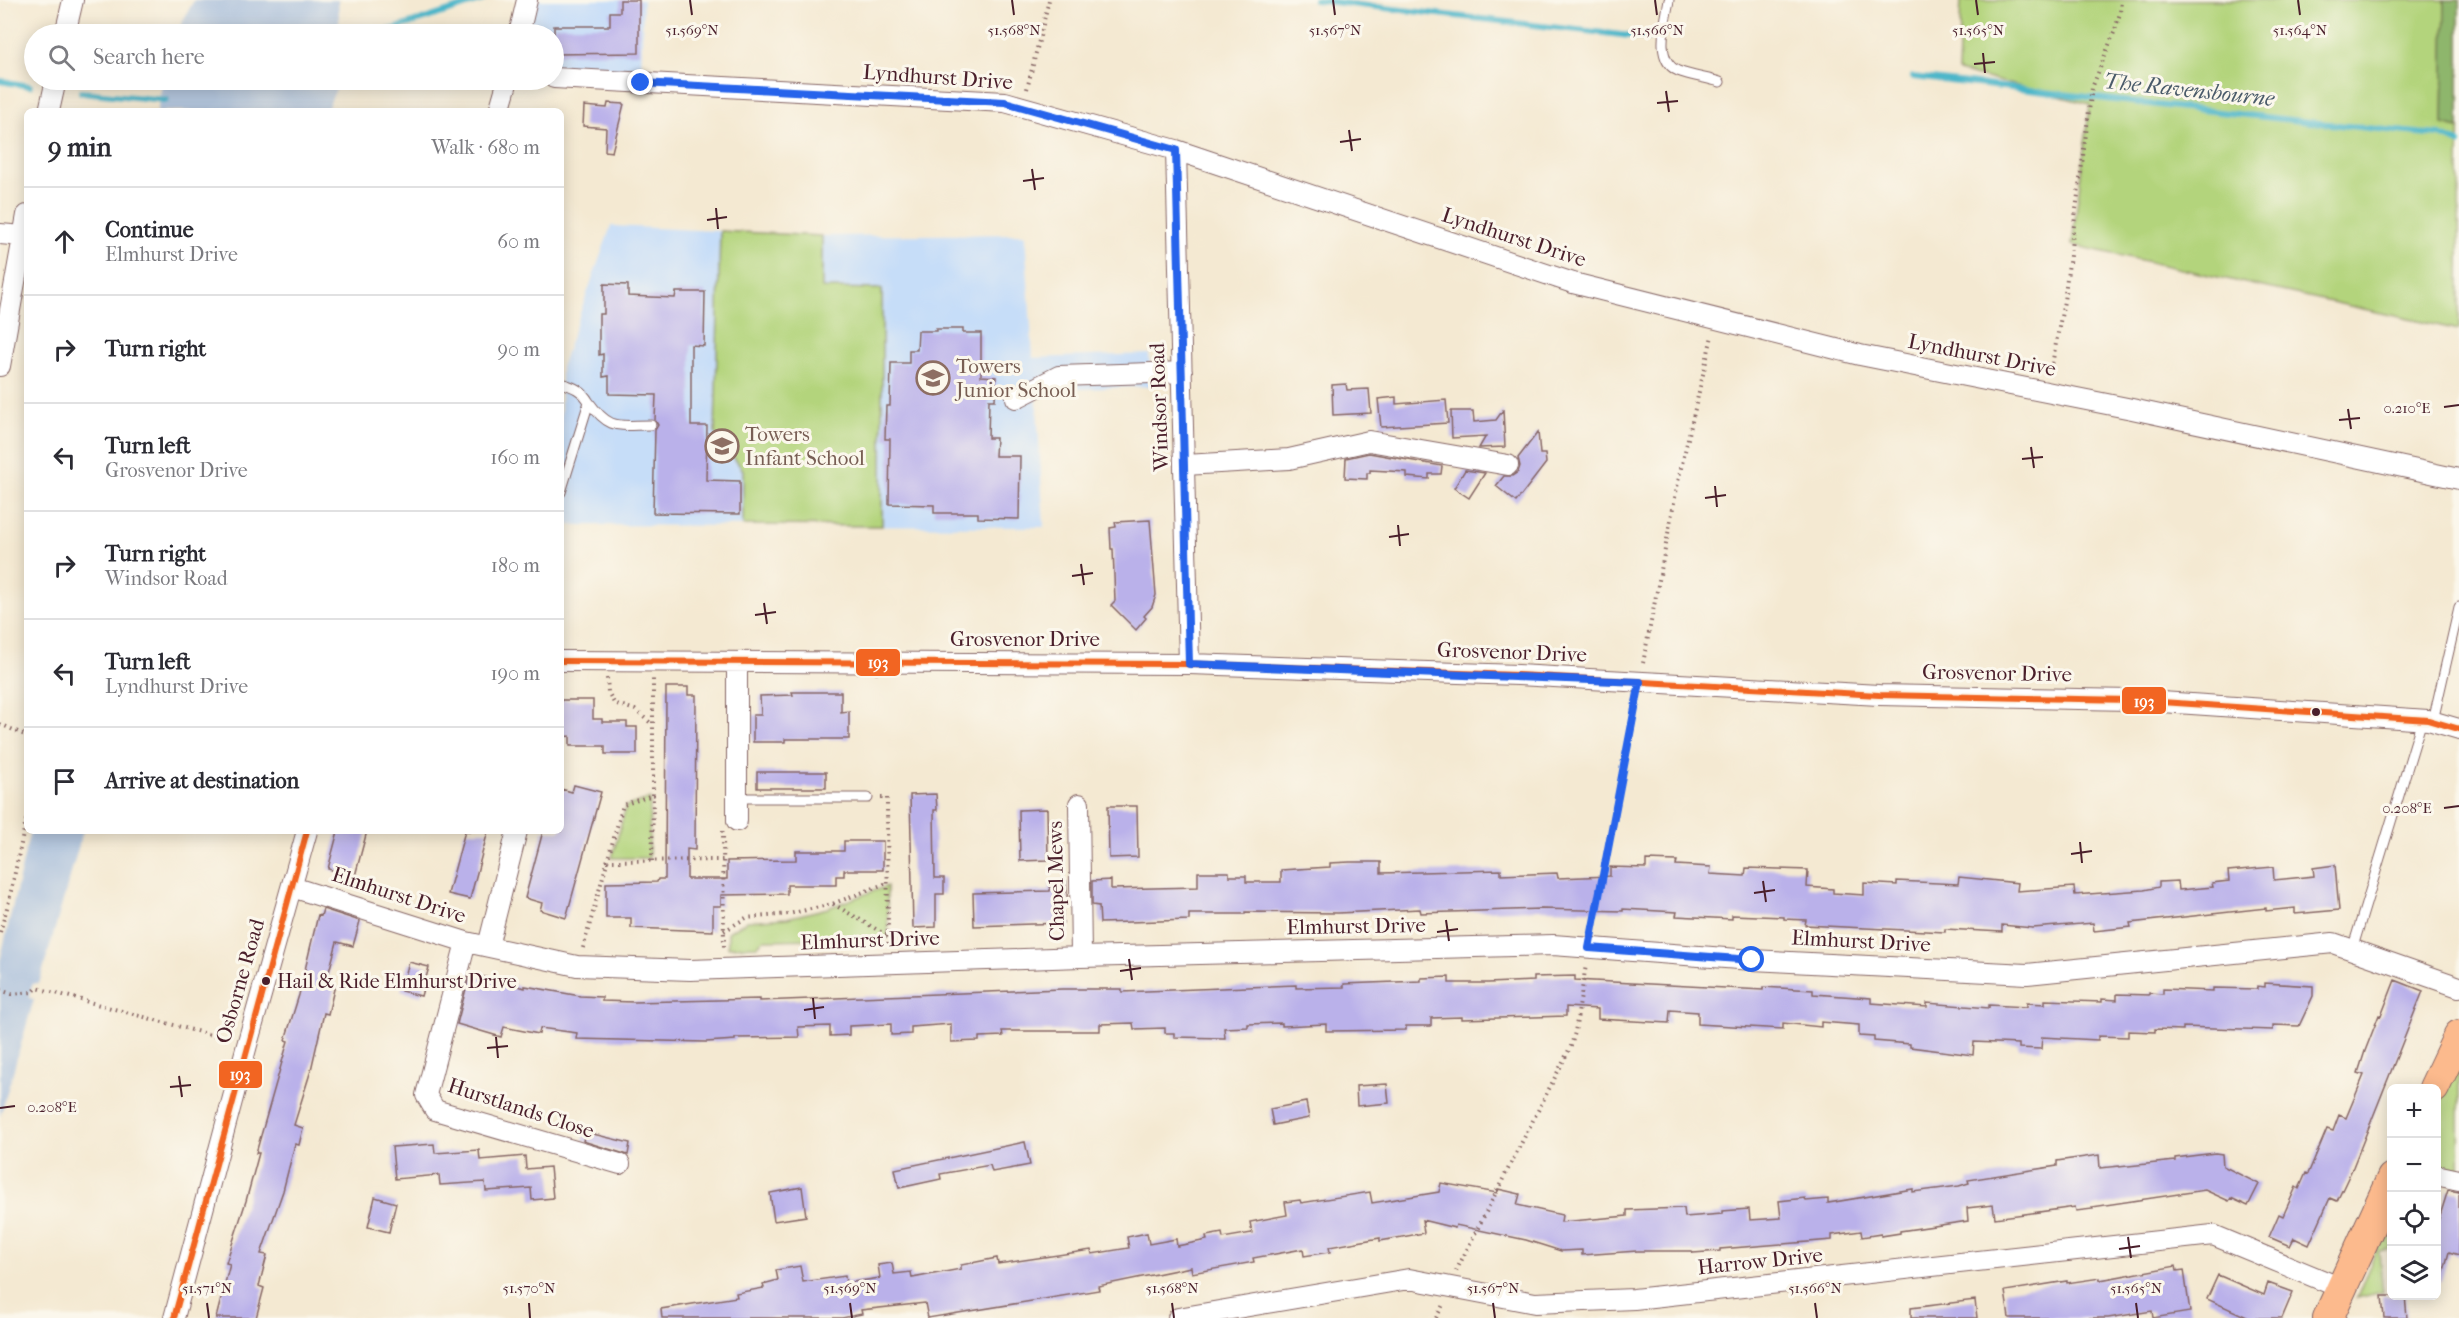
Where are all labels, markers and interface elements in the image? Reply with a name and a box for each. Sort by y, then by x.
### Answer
text: 51.569°N [665,21,719,39]
text: 51.568°N [987,21,1041,39]
text: 51.567°N [1309,21,1362,39]
text: 51.566°N [1630,21,1684,39]
text: 51.565°N [1952,21,2005,39]
text: 51.564°N [2273,21,2328,39]
search box [24,24,564,90]
icon: search [45,41,78,74]
text: Search here [93,44,205,70]
street label: Lyndhurst Drive [862,60,1014,94]
water label: The Ravensbourne [2102,68,2276,112]
route end [627,69,653,95]
text: 9 min [48,132,112,163]
text: Walk · 680 m [431,136,540,159]
street label: Lyndhurst Drive [1439,202,1589,272]
text: Continue [105,217,194,243]
icon: ahead [48,225,81,258]
text: 60 m [497,230,540,253]
text: Elmhurst Drive [105,243,238,266]
street label: Lyndhurst Drive [1906,329,2058,381]
icon: right [48,333,81,366]
text: Turn right [105,336,206,362]
text: 90 m [498,338,540,361]
street label: Windsor Road [1145,342,1173,473]
place label: Towers Junior School [954,354,1076,402]
school or university icon: Towers Junior School [915,360,951,396]
text: 0.210°E [2383,399,2431,417]
place label: Towers Infant School [745,422,865,470]
school or university icon: Towers Infant School [704,428,740,464]
text: Turn left [105,433,191,459]
icon: left [48,441,81,474]
text: 160 m [490,446,540,469]
text: Grosvenor Drive [105,459,248,482]
text: Turn right [105,541,206,567]
icon: right [48,549,81,582]
text: 180 m [491,554,540,577]
text: Windsor Road [105,567,228,590]
street label: Grosvenor Drive [950,627,1100,651]
street label: Grosvenor Drive [1437,637,1587,667]
line badge: 193 [855,648,901,677]
text: Turn left [105,649,191,675]
text: 193 [868,653,888,673]
icon: left [48,657,81,690]
street label: Grosvenor Drive [1922,660,2072,686]
text: 190 m [490,662,540,685]
text: Lyndhurst Drive [105,675,248,698]
line badge: 193 [2121,686,2167,715]
text: 193 [2134,692,2154,712]
unlabelled marker [2310,706,2322,718]
icon: arrive [48,765,81,798]
text: Arrive at destination [105,768,299,794]
text: 0.208°E [2382,799,2432,817]
street label: Chapel Mews [1043,820,1069,941]
street label: Elmhurst Drive [329,862,469,928]
street label: Elmhurst Drive [1286,913,1426,939]
street label: Osborne Road [211,915,269,1046]
street label: Elmhurst Drive [1791,925,1931,957]
street label: Elmhurst Drive [800,926,940,954]
route start [1738,946,1764,972]
place label: Hail & Ride Elmhurst Drive [277,970,517,993]
marker: Hail & Ride Elmhurst Drive [260,975,272,987]
line badge: 193 [218,1060,263,1089]
text: 193 [230,1065,250,1085]
street label: Hurstlands Close [445,1073,597,1143]
map controls [2387,1084,2441,1300]
button: + [2387,1084,2441,1138]
text: 0.208°E [27,1098,77,1116]
button: − [2387,1138,2441,1192]
button: locate [2387,1192,2441,1246]
street label: Harrow Drive [1696,1242,1824,1280]
button: layers [2387,1246,2441,1300]
text: 51.571°N [182,1279,233,1297]
text: 51.570°N [503,1279,556,1297]
text: 51.569°N [823,1279,877,1297]
text: 51.568°N [1145,1279,1199,1297]
text: 51.567°N [1467,1279,1520,1297]
text: 51.566°N [1788,1279,1842,1297]
text: 51.565°N [2110,1279,2163,1297]

